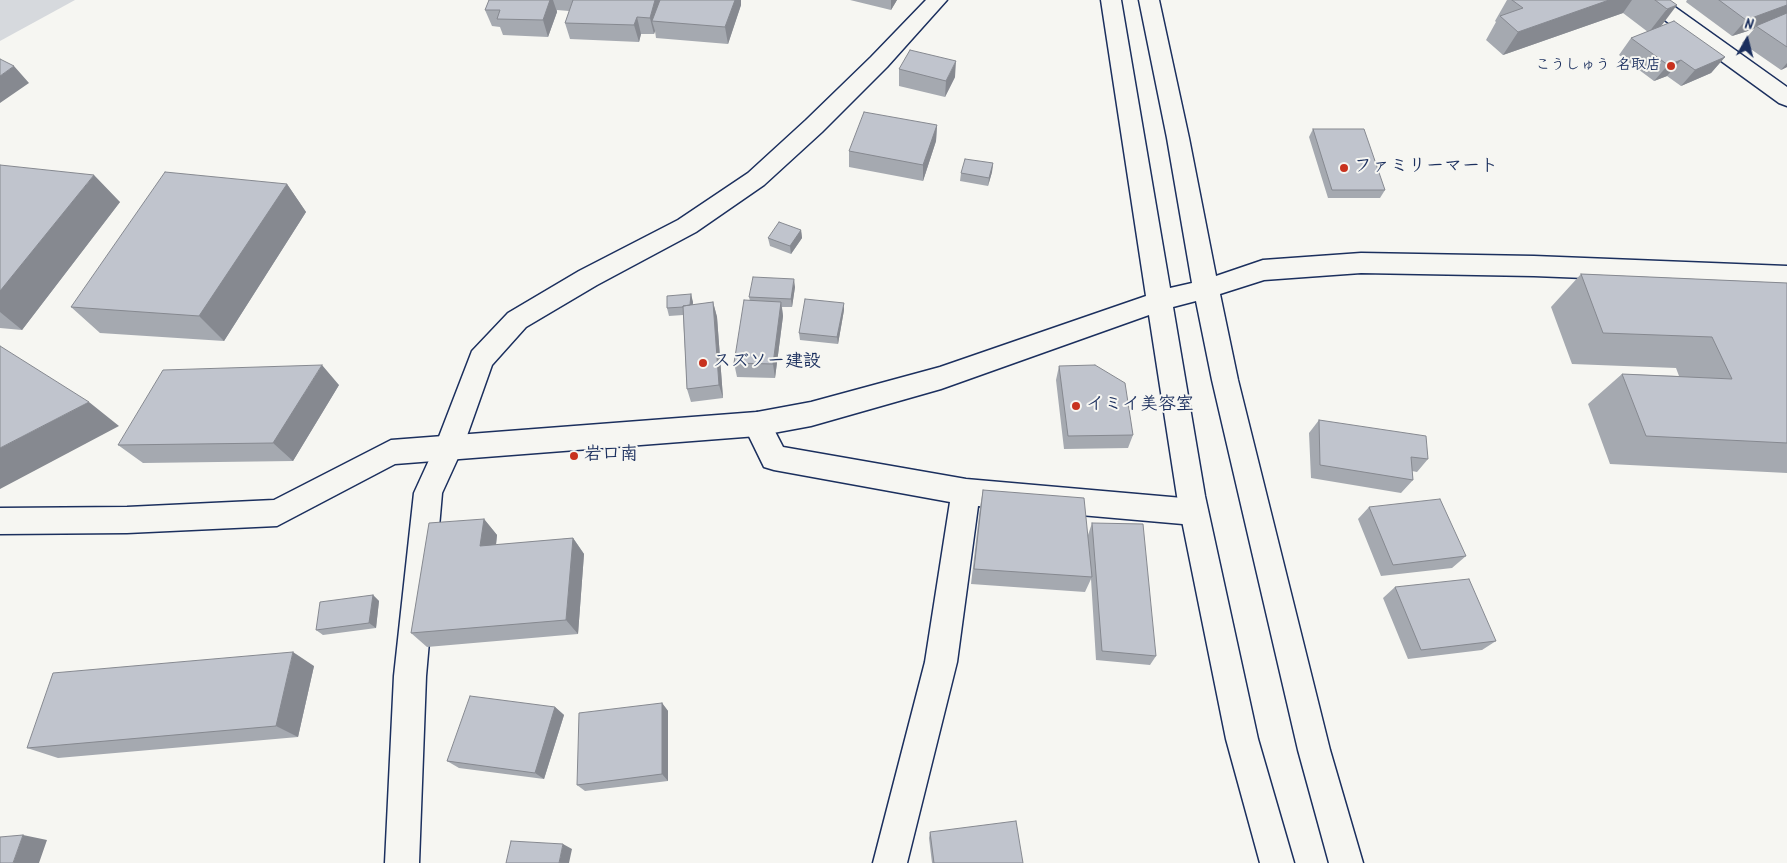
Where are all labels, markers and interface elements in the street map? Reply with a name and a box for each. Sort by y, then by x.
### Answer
text: N [1743,14,1755,37]
north arrow [1722,15,1772,65]
place label: こうしゅう 名取店 [1535,57,1661,75]
marker: こうしゅう 名取店 [1665,60,1677,72]
place label: ファミリーマート [1354,157,1498,179]
marker: ファミリーマート [1338,162,1350,174]
place label: スズソー建設 [713,352,821,374]
marker: スズソー建設 [697,357,709,369]
place label: イミイ美容室 [1086,395,1194,417]
marker: イミイ美容室 [1070,400,1082,412]
place label: 岩口南 [584,445,638,467]
marker: 岩口南 [568,450,580,462]

